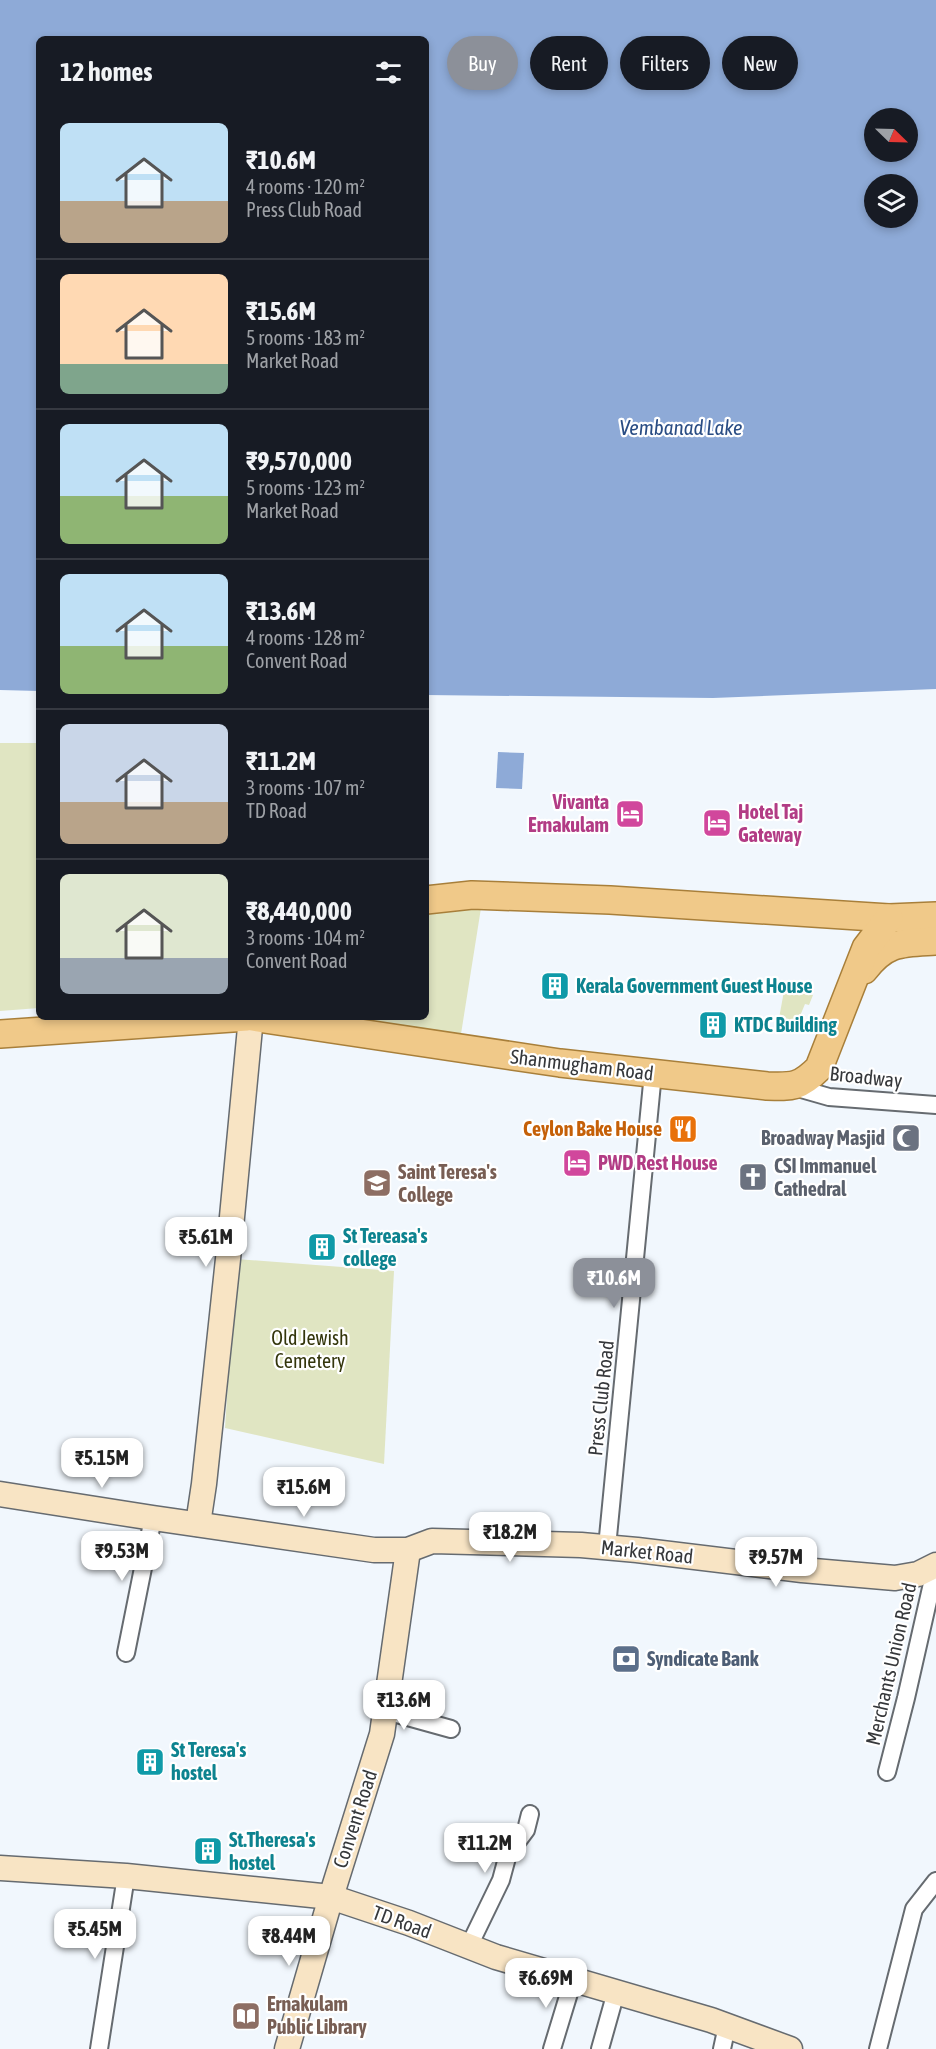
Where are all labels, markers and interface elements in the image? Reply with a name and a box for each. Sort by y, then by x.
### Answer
chip: Buy [447,36,518,90]
chip: Rent [530,36,608,90]
chip: Filters [620,36,710,90]
chip: New [722,36,798,90]
icon: filters [372,56,405,89]
text: 12 homes [60,57,153,87]
north arrow [864,108,918,162]
map controls [864,108,918,228]
text: ₹10.6M [246,145,316,175]
icon: home [108,147,180,219]
button: layers [864,174,918,228]
text: 4 rooms · 120 m² [246,175,365,198]
text: Press Club Road [246,198,362,221]
text: ₹15.6M [246,296,316,326]
icon: home [108,298,180,370]
text: 5 rooms · 183 m² [246,326,365,349]
text: Market Road [246,349,339,372]
water label: Vembanad Lake [619,415,743,439]
text: ₹9,570,000 [246,446,352,476]
icon: home [108,448,180,520]
text: 5 rooms · 123 m² [246,476,365,499]
text: Market Road [246,499,339,522]
text: ₹13.6M [246,596,316,626]
icon: home [108,598,180,670]
text: 4 rooms · 128 m² [246,626,365,649]
text: Convent Road [246,649,348,672]
text: ₹11.2M [246,746,316,776]
icon: home [108,748,180,820]
text: 3 rooms · 107 m² [246,776,365,799]
place label: Vivanta Ernakulam [528,790,609,836]
hotel icon: Vivanta Ernakulam [614,798,646,830]
text: TD Road [246,799,307,822]
place label: Hotel Taj Gateway [738,800,803,846]
hotel icon: Hotel Taj Gateway [701,807,733,839]
text: ₹8,440,000 [246,896,352,926]
icon: home [108,898,180,970]
text: 3 rooms · 104 m² [246,926,365,949]
text: Convent Road [246,949,348,972]
building icon: Kerala Government Guest House [539,970,571,1002]
place label: Kerala Government Guest House [576,974,813,997]
building icon: KTDC Building [697,1009,729,1041]
place label: KTDC Building [734,1013,837,1036]
street label: Shanmugham Road [509,1044,655,1085]
street label: Broadway [829,1061,903,1092]
restaurant icon: Ceylon Bake House [667,1113,699,1145]
place label: Ceylon Bake House [523,1117,662,1140]
mosque icon: Broadway Masjid [890,1122,922,1154]
place label: Broadway Masjid [761,1126,885,1149]
hotel icon: PWD Rest House [561,1147,593,1179]
place label: PWD Rest House [598,1151,718,1174]
place label: CSI Immanuel Cathedral [774,1154,877,1200]
place label: Saint Teresa's College [398,1160,497,1206]
church icon: CSI Immanuel Cathedral [737,1161,769,1193]
school or university icon: Saint Teresa's College [361,1167,393,1199]
pin: ₹5.61M [157,1217,255,1268]
place label: St Tereasa's college [343,1224,428,1270]
text: ₹5.61M [179,1225,233,1248]
building icon: St Tereasa's college [306,1231,338,1263]
pin: ₹10.6M [565,1258,663,1309]
text: ₹10.6M [587,1266,641,1289]
park label: Old Jewish Cemetery [271,1326,349,1372]
street label: Press Club Road [583,1339,618,1457]
pin: ₹5.15M [53,1438,151,1489]
text: ₹5.15M [75,1446,129,1469]
pin: ₹15.6M [255,1467,353,1518]
text: ₹15.6M [277,1475,331,1498]
pin: ₹18.2M [461,1512,559,1563]
text: ₹18.2M [483,1520,537,1543]
pin: ₹9.53M [73,1531,171,1582]
street label: Market Road [600,1535,694,1568]
pin: ₹9.57M [727,1537,825,1588]
text: ₹9.53M [95,1539,149,1562]
text: ₹9.57M [749,1545,803,1568]
street label: Merchants Union Road [861,1580,920,1747]
bank icon: Syndicate Bank [610,1643,642,1675]
place label: Syndicate Bank [647,1647,759,1670]
pin: ₹13.6M [355,1680,453,1731]
text: ₹13.6M [377,1688,431,1711]
place label: St Teresa's hostel [171,1738,246,1784]
building icon: St Teresa's hostel [134,1746,166,1778]
street label: Convent Road [328,1767,381,1871]
pin: ₹11.2M [436,1823,534,1874]
place label: St.Theresa's hostel [229,1828,316,1874]
text: ₹11.2M [458,1831,512,1854]
building icon: St.Theresa's hostel [192,1835,224,1867]
street label: TD Road [370,1900,435,1943]
pin: ₹5.45M [46,1909,144,1960]
pin: ₹8.44M [240,1916,338,1967]
text: ₹5.45M [68,1917,122,1940]
text: ₹8.44M [262,1924,316,1947]
pin: ₹6.69M [497,1958,595,2009]
text: ₹6.69M [519,1966,573,1989]
place label: Ernakulam Public Library [267,1992,367,2038]
library icon: Ernakulam Public Library [230,2000,262,2032]

